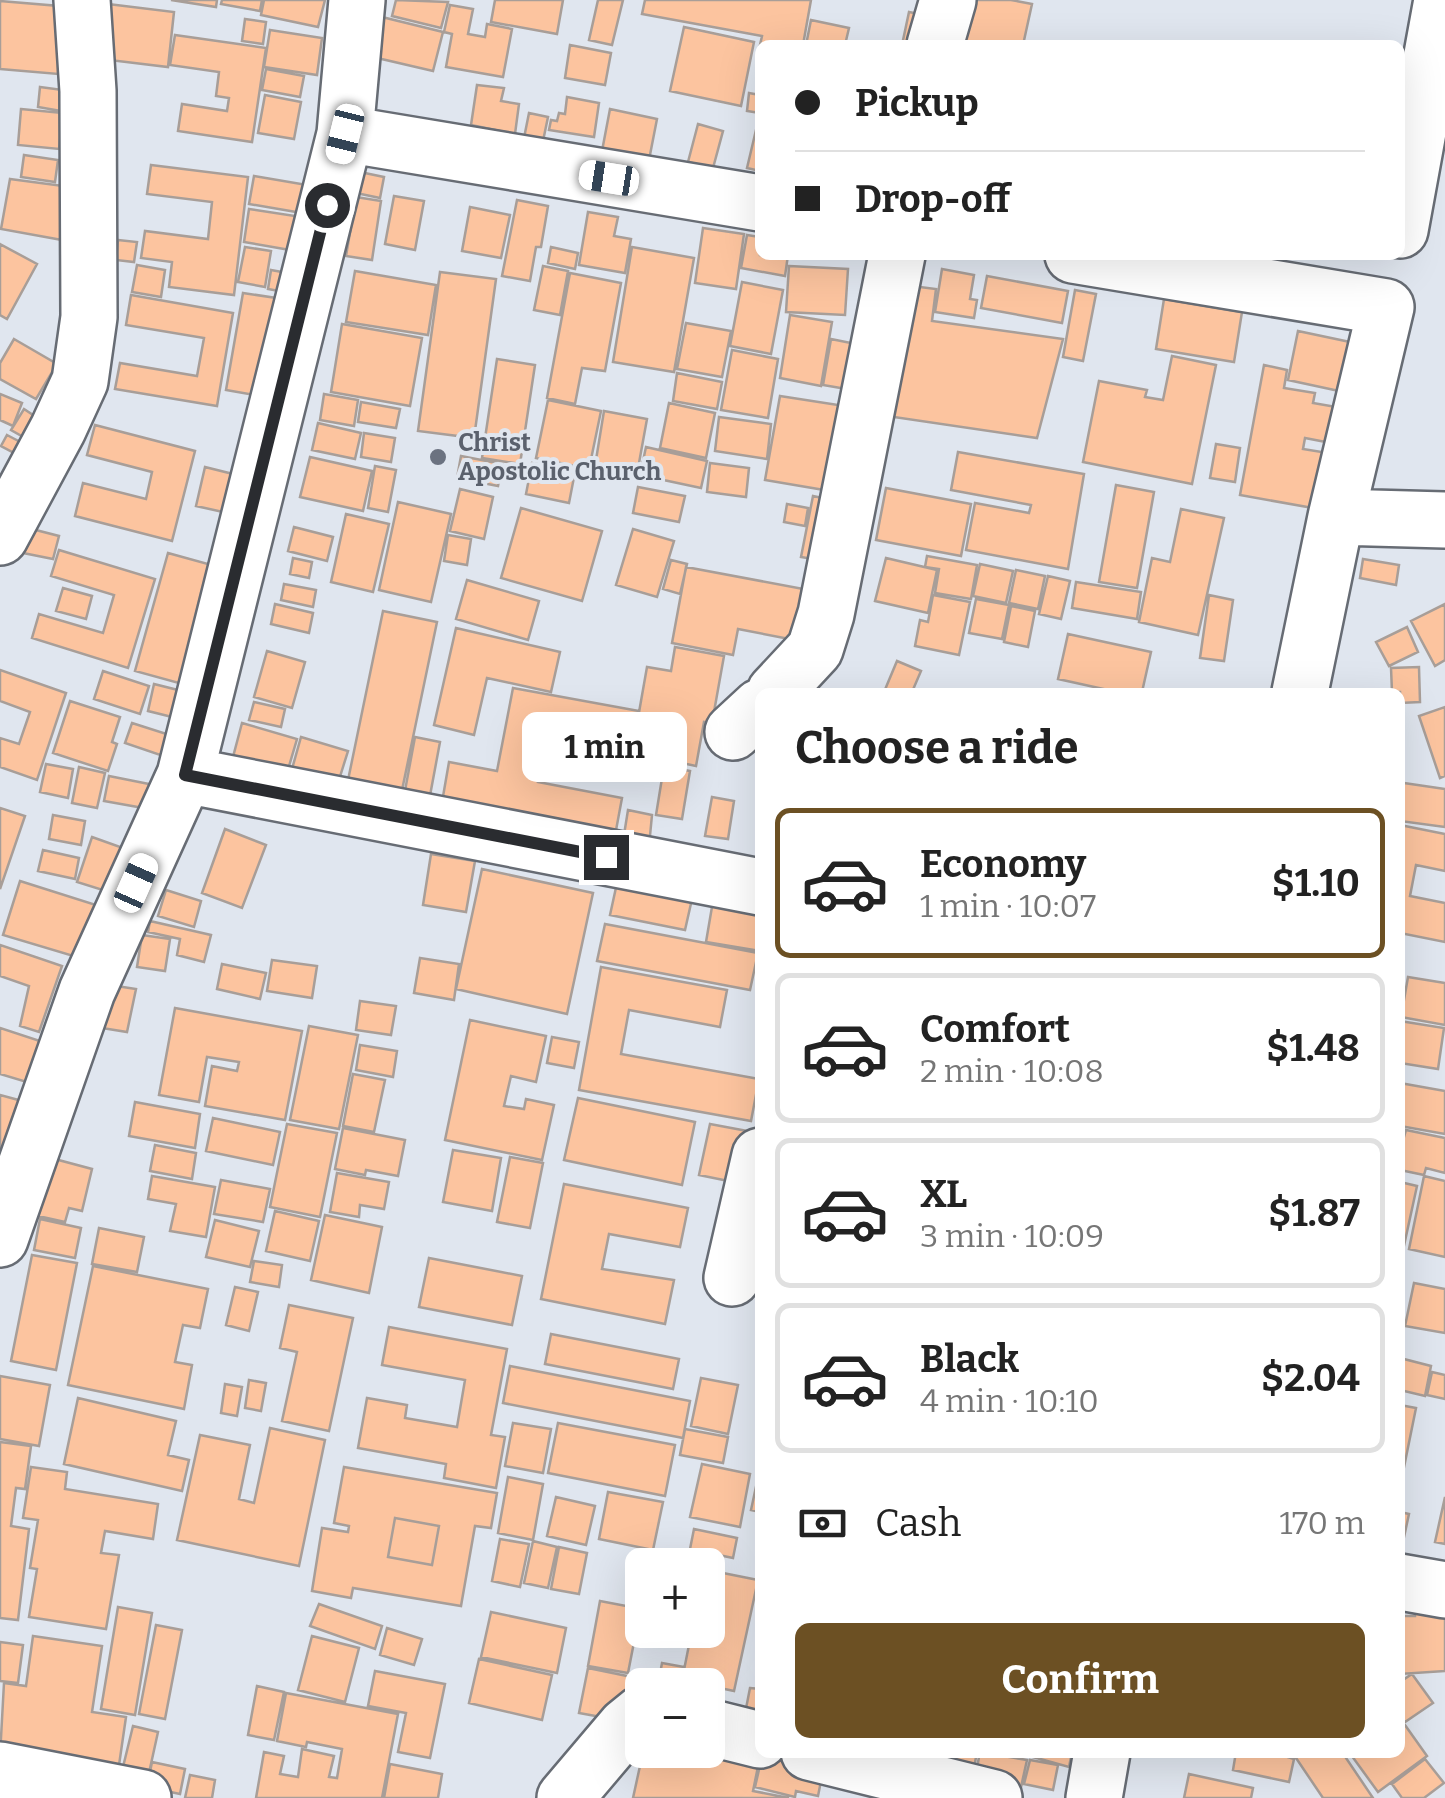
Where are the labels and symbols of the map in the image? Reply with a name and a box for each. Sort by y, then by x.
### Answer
car [323,101,367,167]
car [577,158,641,198]
route start [305,183,350,228]
place label: Christ Apostolic Church [458,428,662,487]
marker: Christ Apostolic Church [427,446,449,468]
callout: 1 min [524,712,688,782]
route end [584,835,629,880]
car [110,849,162,917]

